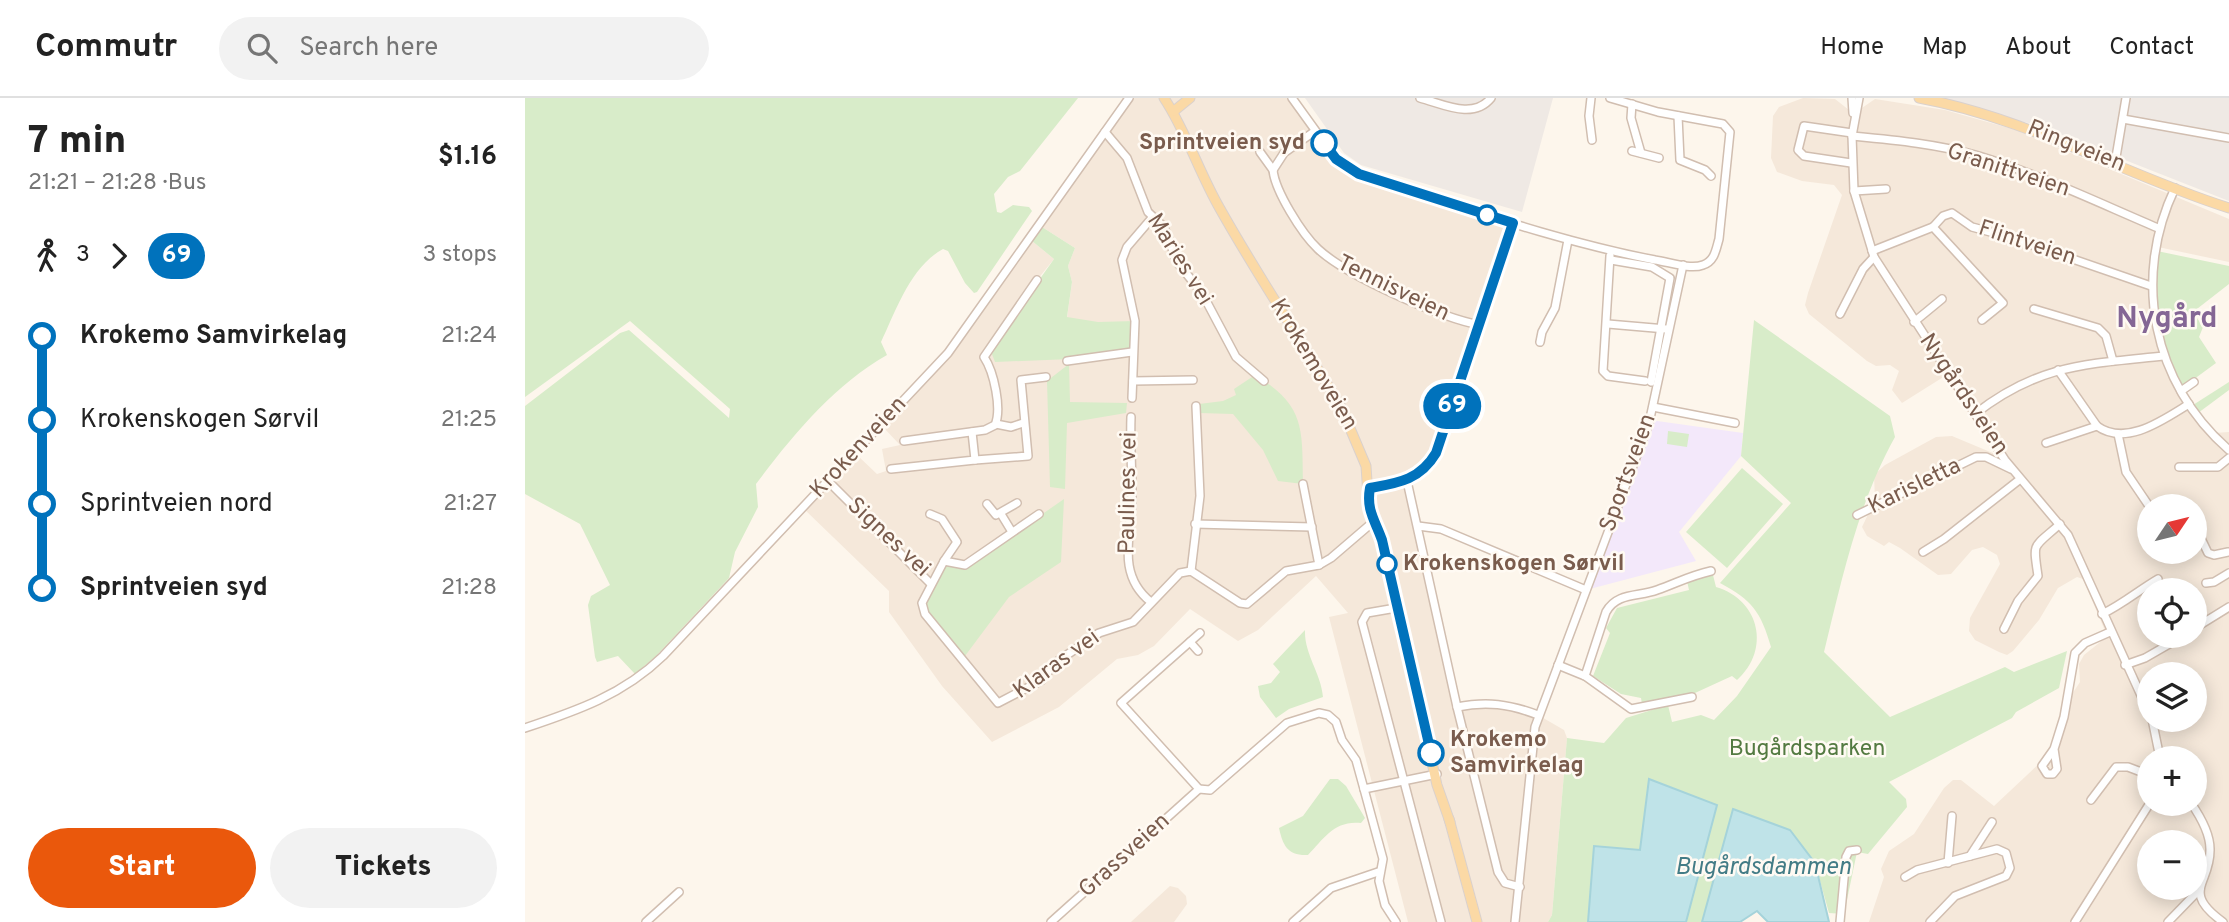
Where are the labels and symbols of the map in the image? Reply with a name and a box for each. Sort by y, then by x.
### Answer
street label: Ringveien [2023,114,2129,180]
place label: Sprintveien syd [1139,129,1305,158]
marker: Sprintveien syd [1311,130,1337,156]
street label: Granittveien [1943,138,2073,204]
unlabelled marker [1477,205,1497,225]
street label: Maries vei [1139,209,1219,311]
street label: Flintveien [1974,215,2080,273]
street label: Tennisveien [1332,249,1454,329]
street label: Krokemoveien [1262,294,1364,436]
district label: Nygård [2116,301,2218,338]
street label: Nygårdsveien [1912,329,2014,461]
line badge: 69 [1420,383,1483,429]
street label: Krokenveien [804,391,914,505]
street label: Sportsveien [1594,410,1664,536]
street label: Paulines vei [1113,432,1145,554]
street label: Karisletta [1864,452,1966,522]
street label: Signes vei [840,492,936,584]
north arrow [2137,494,2207,564]
place label: Krokenskogen Sørvil [1403,550,1625,579]
marker: Krokenskogen Sørvil [1377,554,1397,574]
street label: Klaras vei [1008,624,1106,706]
place label: Krokemo Samvirkelag [1450,726,1584,781]
park label: Bugårdsparken [1729,735,1885,764]
marker: Krokemo Samvirkelag [1418,740,1444,766]
street label: Grassveien [1073,807,1177,905]
water label: Bugårdsdammen [1675,853,1851,883]

